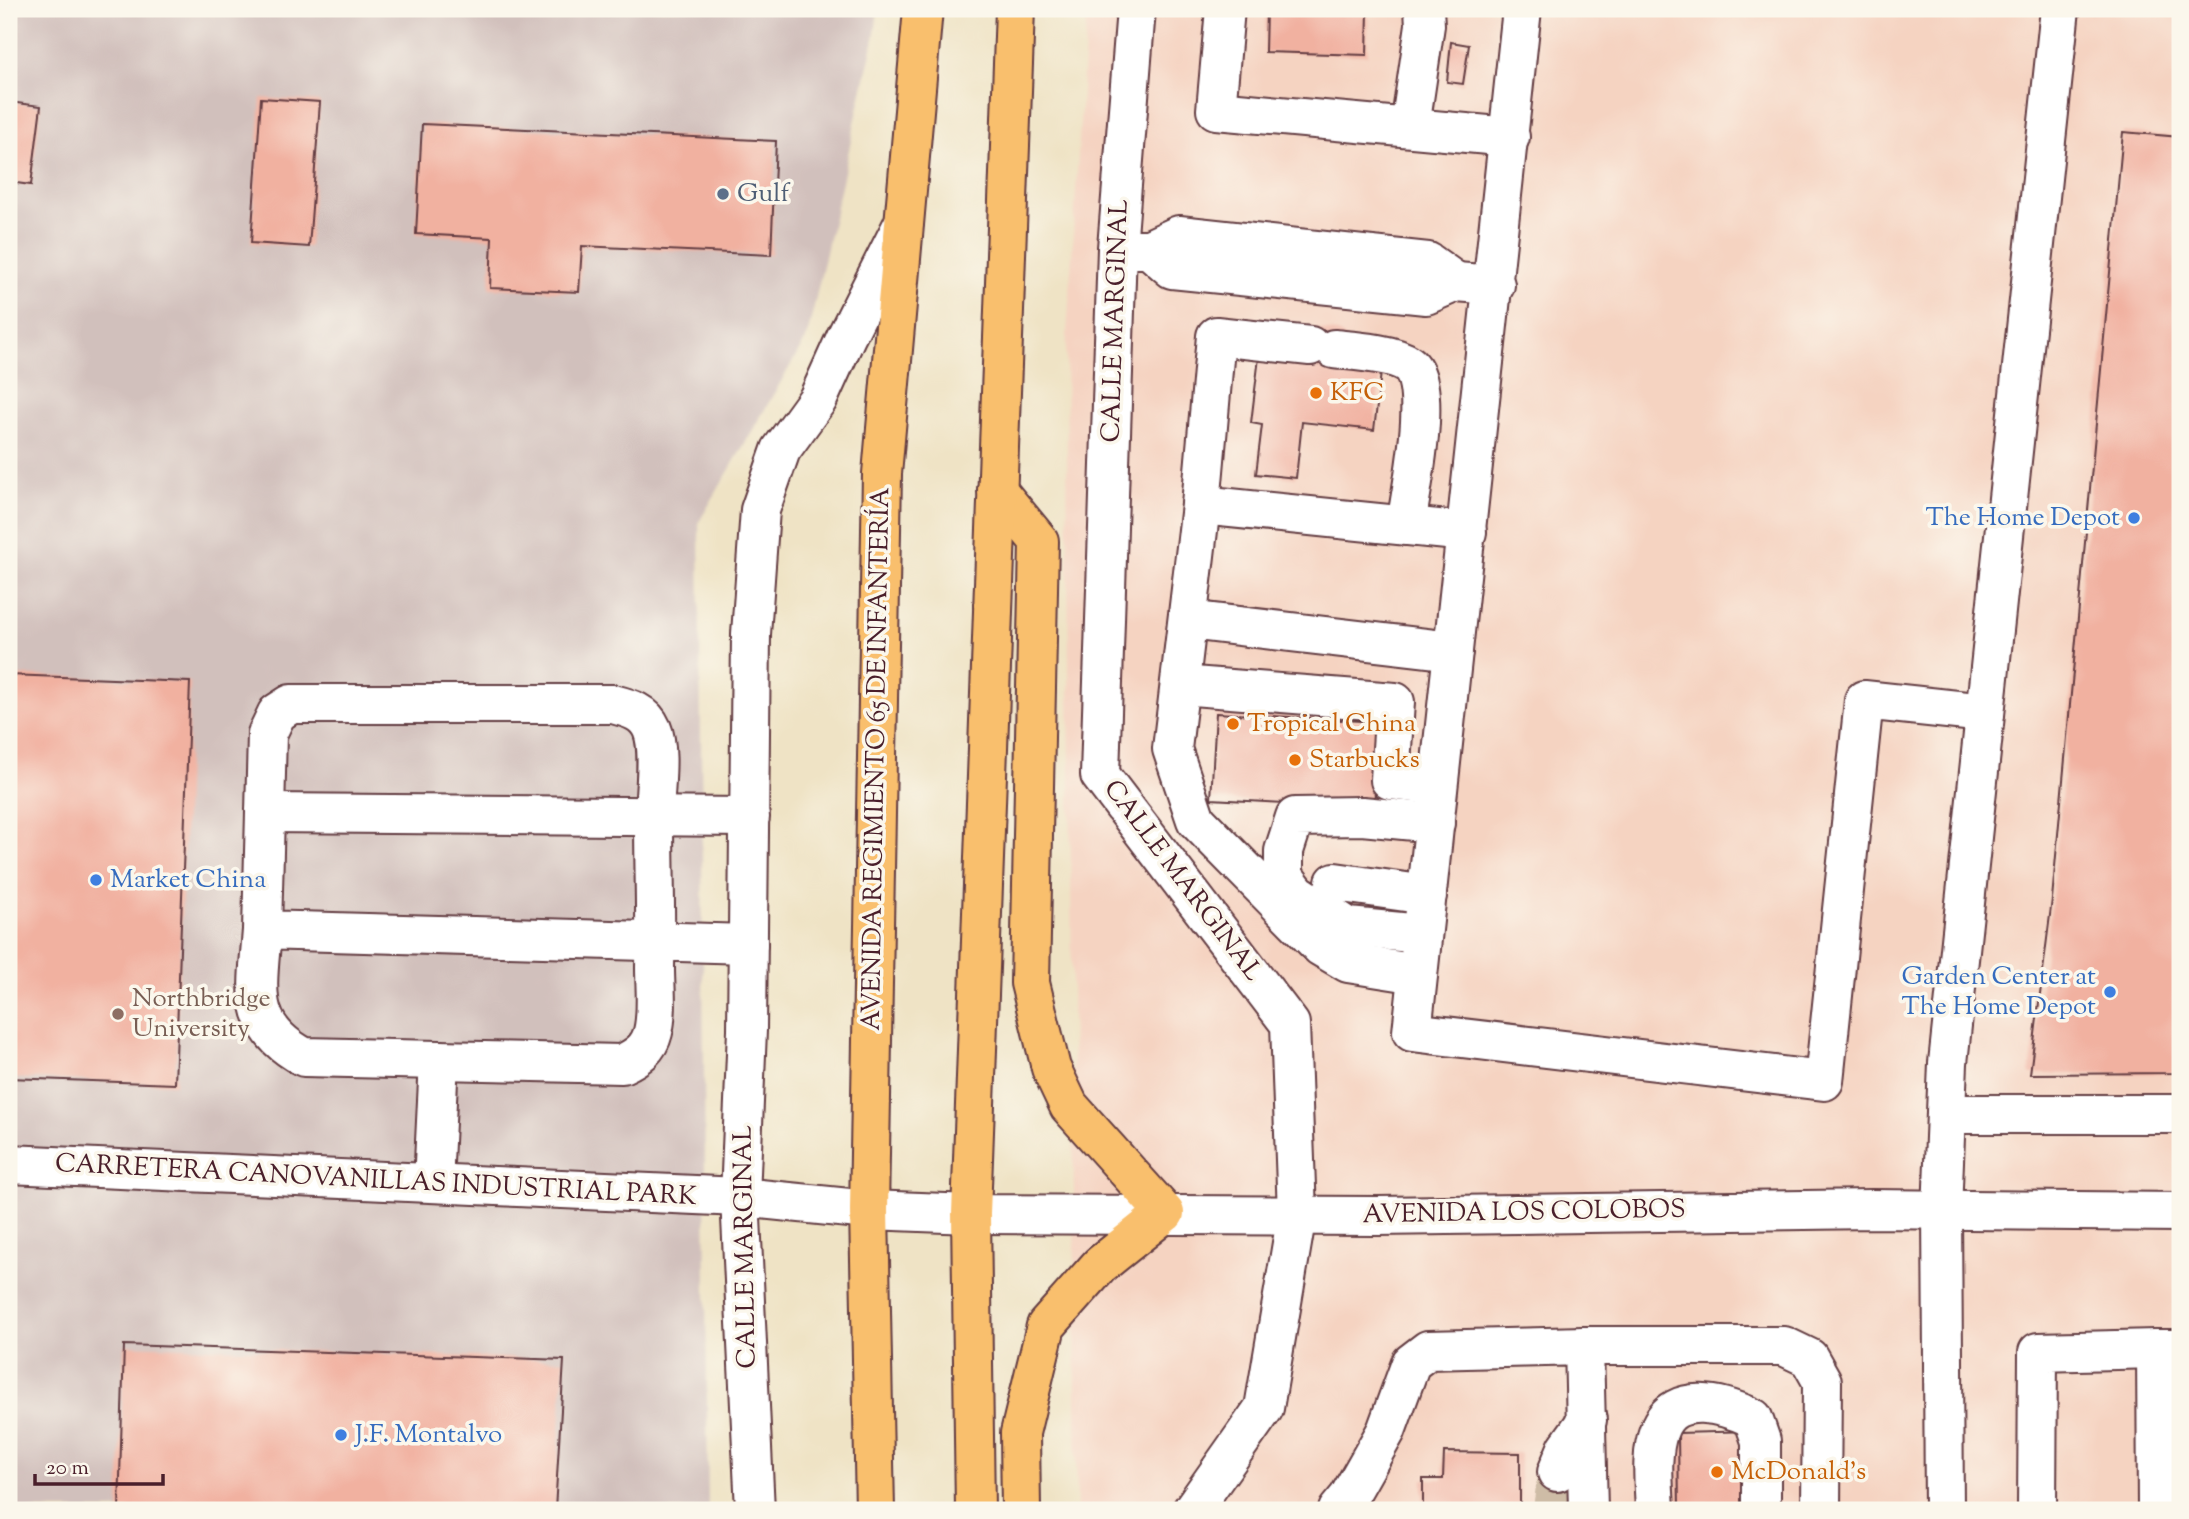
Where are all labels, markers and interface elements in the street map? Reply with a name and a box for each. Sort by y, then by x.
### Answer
place label: Gulf [737,176,790,213]
marker: Gulf [715,186,731,202]
street label: CALLE MARGINAL [1093,198,1139,443]
place label: KFC [1330,375,1384,412]
marker: KFC [1308,385,1324,401]
street label: AVENIDA REGIMIENTO 65 DE INFANTERÍA [854,487,900,1031]
place label: The Home Depot [1926,500,2120,537]
marker: The Home Depot [2126,510,2142,526]
place label: Tropical China [1247,706,1416,743]
marker: Tropical China [1225,716,1241,732]
place label: Starbucks [1309,742,1420,779]
marker: Starbucks [1287,752,1303,768]
street label: CALLE MARGINAL [1094,773,1270,990]
place label: Market China [110,862,266,899]
marker: Market China [88,872,104,888]
place label: Garden Center at The Home Depot [1902,959,2096,1026]
place label: Northbridge University [132,981,271,1048]
marker: Garden Center at The Home Depot [2102,984,2118,1000]
marker: Northbridge University [110,1006,126,1022]
street label: CALLE MARGINAL [725,1125,767,1369]
street label: CARRETERA CANOVANILLAS INDUSTRIAL PARK [54,1146,698,1216]
street label: AVENIDA LOS COLOBOS [1362,1192,1686,1234]
place label: J.F. Montalvo [353,1417,502,1454]
marker: J.F. Montalvo [333,1427,349,1443]
scale bar [35,1442,163,1486]
text: 20 m [46,1454,89,1484]
place label: McDonald's [1731,1454,1866,1491]
marker: McDonald's [1709,1464,1725,1480]

